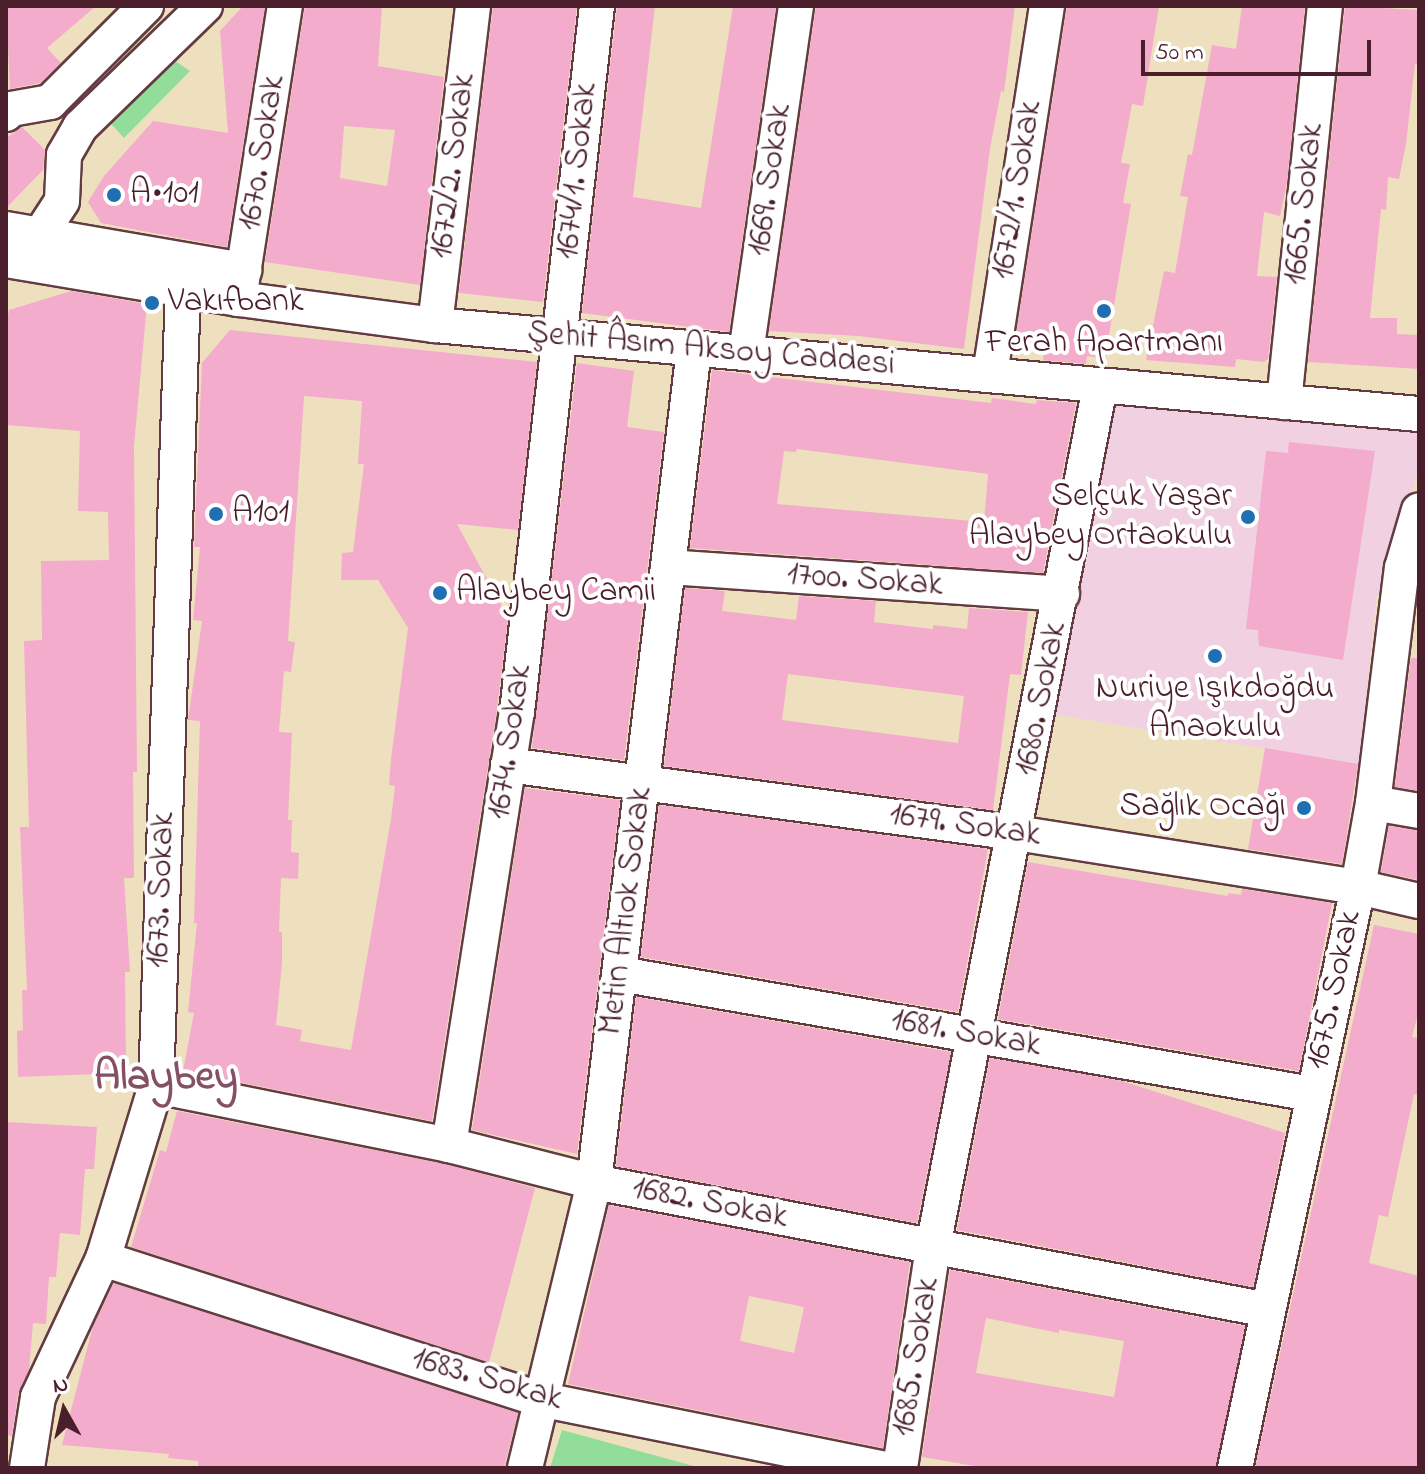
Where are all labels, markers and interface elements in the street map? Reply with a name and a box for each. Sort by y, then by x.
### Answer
scale bar [1145,24,1375,74]
text: 50 m [1155,36,1204,71]
street label: 1672/2. Sokak [422,71,486,261]
street label: 1670. Sokak [231,73,295,233]
street label: 1674/1. Sokak [548,81,608,261]
street label: 1672/1. Sokak [984,98,1052,282]
street label: 1669. Sokak [740,101,802,259]
street label: 1665. Sokak [1276,121,1334,287]
place label: A•101 [130,175,199,215]
marker: A•101 [105,186,123,204]
place label: Vakıfbank [168,283,304,323]
marker: Vakıfbank [143,294,161,312]
marker: Ferah Apartmanı [1095,302,1113,320]
street label: Şehit Âsım Aksoy Caddesi [526,314,896,386]
place label: Ferah Apartmanı [985,324,1223,364]
place label: Selçuk Yaşar Alaybey Ortaokulu [969,477,1232,556]
place label: A101 [232,494,289,534]
marker: A101 [207,505,225,523]
marker: Selçuk Yaşar Alaybey Ortaokulu [1239,508,1257,526]
street label: 1700. Sokak [786,555,944,607]
place label: Alaybey Camii [456,573,656,613]
marker: Alaybey Camii [431,584,449,602]
street label: 1680. Sokak [1007,619,1077,779]
marker: Nuriye Işıkdoğdu Anaokulu [1206,647,1224,665]
street label: 1674. Sokak [480,662,542,822]
place label: Nuriye Işıkdoğdu Anaokulu [1096,669,1334,748]
street label: Metin Altıok Sokak [592,785,662,1037]
place label: Sağlık Ocağı [1119,788,1286,828]
street label: 1679. Sokak [887,795,1043,857]
marker: Sağlık Ocağı [1293,797,1315,819]
street label: 1673. Sokak [139,811,185,969]
street label: 1675. Sokak [1298,907,1372,1073]
street label: 1681. Sokak [888,1001,1044,1067]
district label: Alaybey [94,1053,238,1103]
street label: 1682. Sokak [629,1169,791,1239]
street label: 1685. Sokak [884,1275,950,1439]
street label: 1683. Sokak [407,1339,567,1421]
text: N [51,1369,70,1403]
north arrow [24,1370,104,1450]

